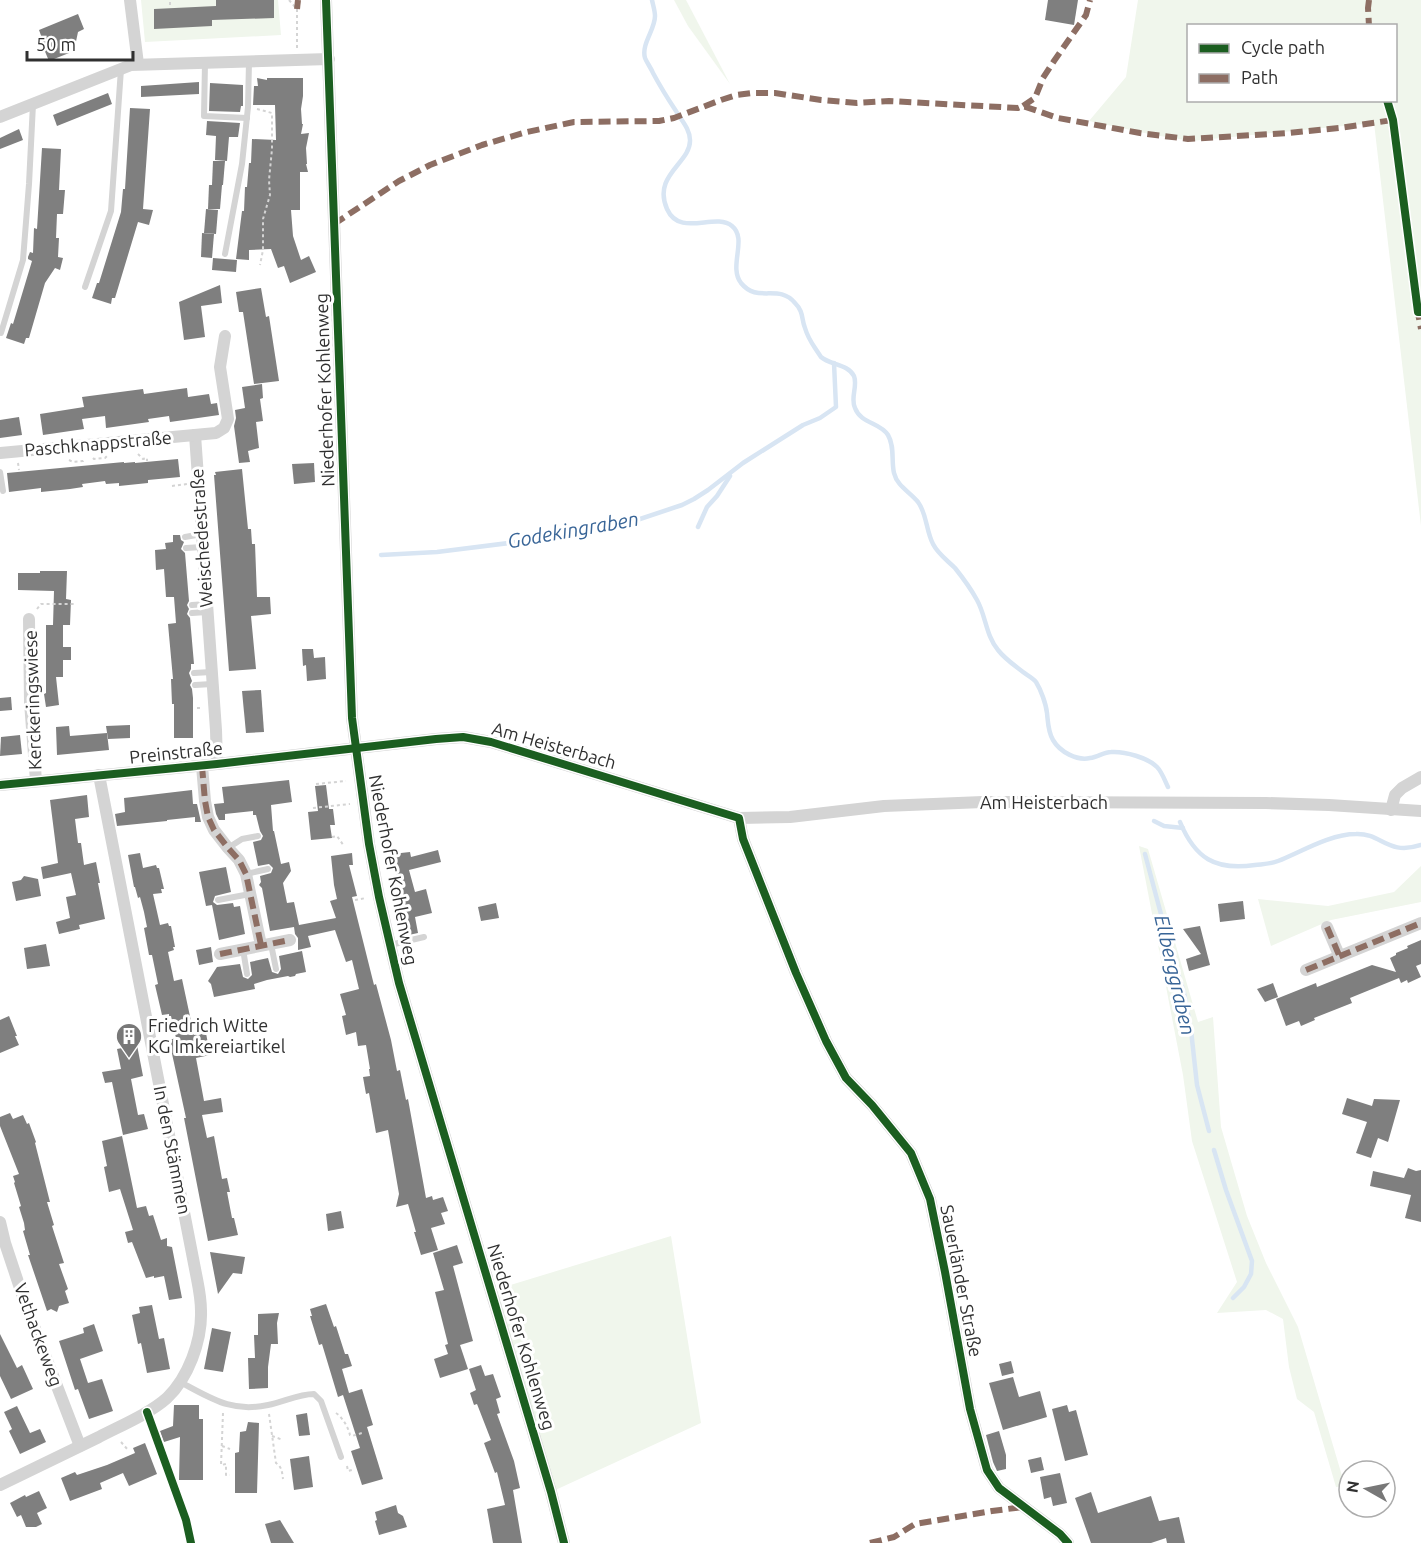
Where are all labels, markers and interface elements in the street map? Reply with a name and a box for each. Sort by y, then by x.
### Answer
scale bar [27,24,134,62]
legend [1187,24,1397,102]
text: 50 m [36,34,76,54]
text: Cycle path [1241,37,1325,57]
text: Path [1241,67,1278,87]
street label: Niederhofer Kohlenweg [311,293,337,487]
street label: Paschknappstraße [23,427,172,459]
street label: Weischedestraße [186,468,216,608]
water label: Godekingraben [505,507,640,552]
street label: Kerckeringswiese [20,630,44,770]
street label: Am Heisterbach [490,718,619,772]
street label: Preinstraße [128,737,224,767]
street label: Niederhofer Kohlenweg [366,773,422,967]
street label: Am Heisterbach [980,792,1108,812]
water label: Ellberggraben [1150,912,1201,1037]
place label: Friedrich Witte KG Imkereiartikel [148,1015,286,1056]
building icon: Friedrich Witte KG Imkereiartikel [114,1021,144,1059]
street label: In den Stämmen [151,1084,195,1216]
street label: Sauerländer Straße [937,1203,987,1359]
street label: Niederhofer Kohlenweg [484,1241,560,1432]
street label: Vethackeweg [11,1280,67,1389]
north arrow [1337,1459,1397,1519]
text: N [1342,1479,1362,1494]

